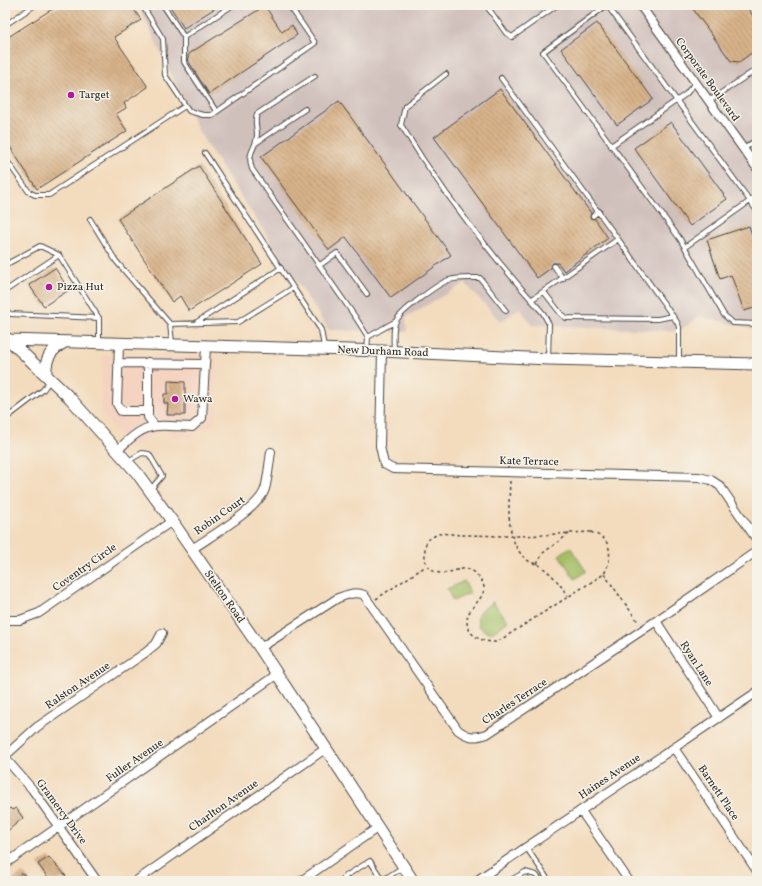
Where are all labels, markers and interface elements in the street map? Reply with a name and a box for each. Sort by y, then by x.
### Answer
street label: Corporate Boulevard [671,35,743,125]
place label: Target [79,88,110,103]
marker: Target [66,90,76,100]
place label: Pizza Hut [57,280,104,295]
marker: Pizza Hut [44,282,54,292]
street label: New Durham Road [337,343,429,361]
place label: Wawa [183,392,213,407]
marker: Wawa [170,394,180,404]
street label: Kate Terrace [499,454,559,470]
street label: Robin Court [192,493,249,539]
street label: Coventry Circle [50,540,120,596]
street label: Stelton Road [200,567,248,627]
street label: Ryan Lane [676,639,716,689]
street label: Ralston Avenue [43,659,113,713]
street label: Charles Terrace [480,675,550,729]
street label: Fuller Avenue [103,736,167,786]
street label: Haines Avenue [576,751,644,803]
street label: Barnett Place [694,762,742,824]
street label: Gramercy Drive [32,776,90,848]
street label: Charlton Avenue [186,776,262,836]

